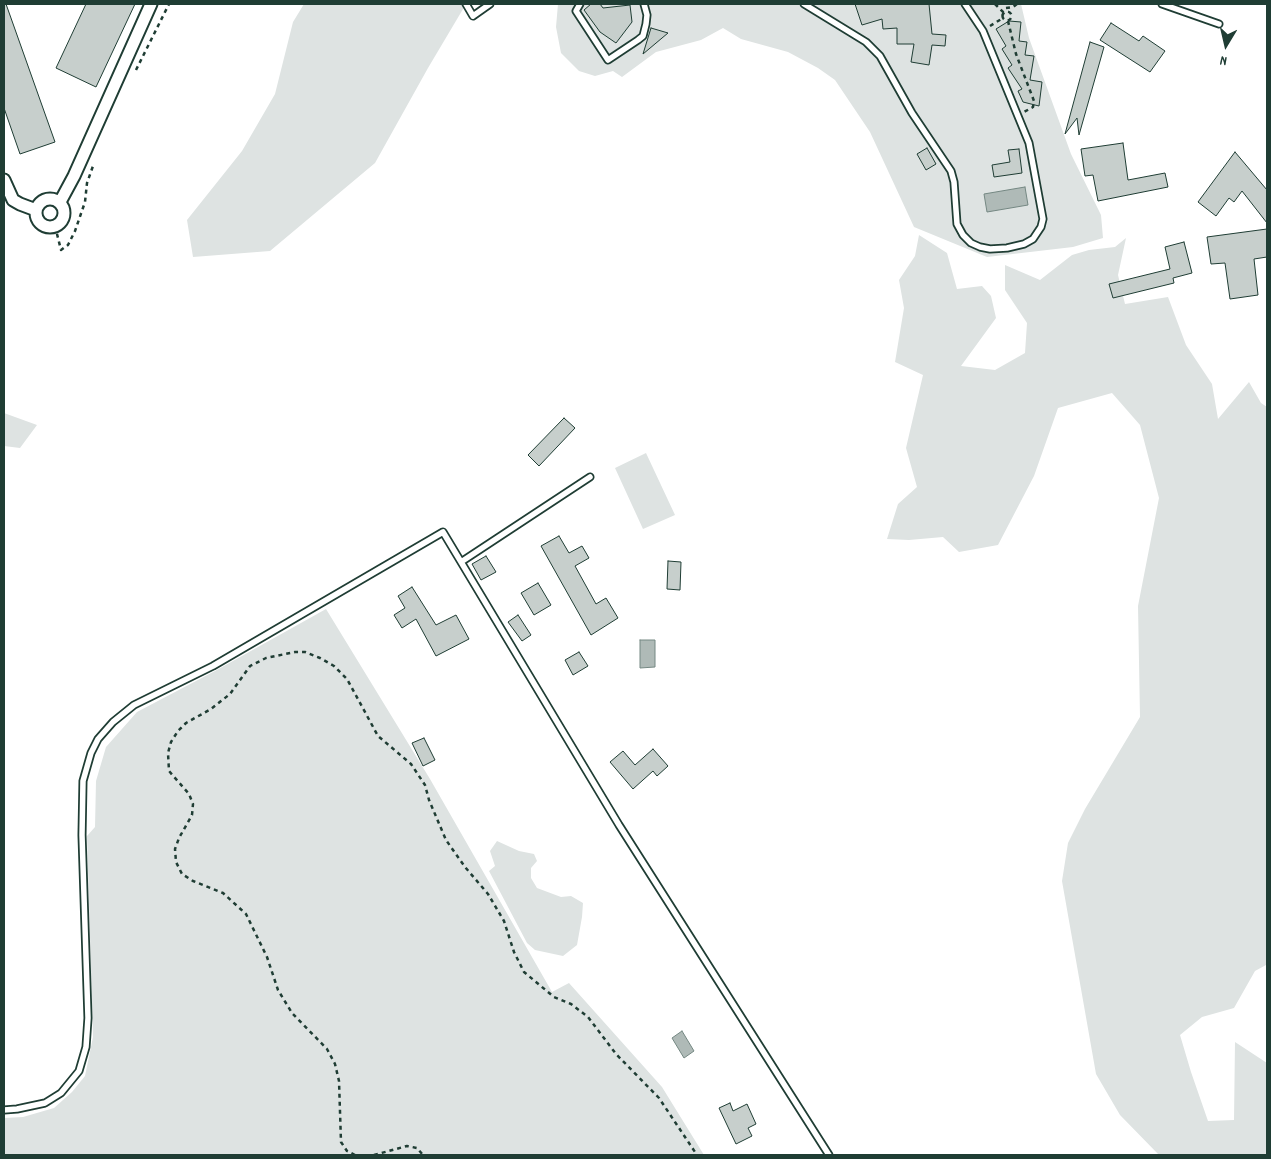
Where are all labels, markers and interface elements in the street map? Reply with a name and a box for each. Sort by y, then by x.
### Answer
north arrow [1201,20,1251,70]
text: N [1219,49,1229,70]

